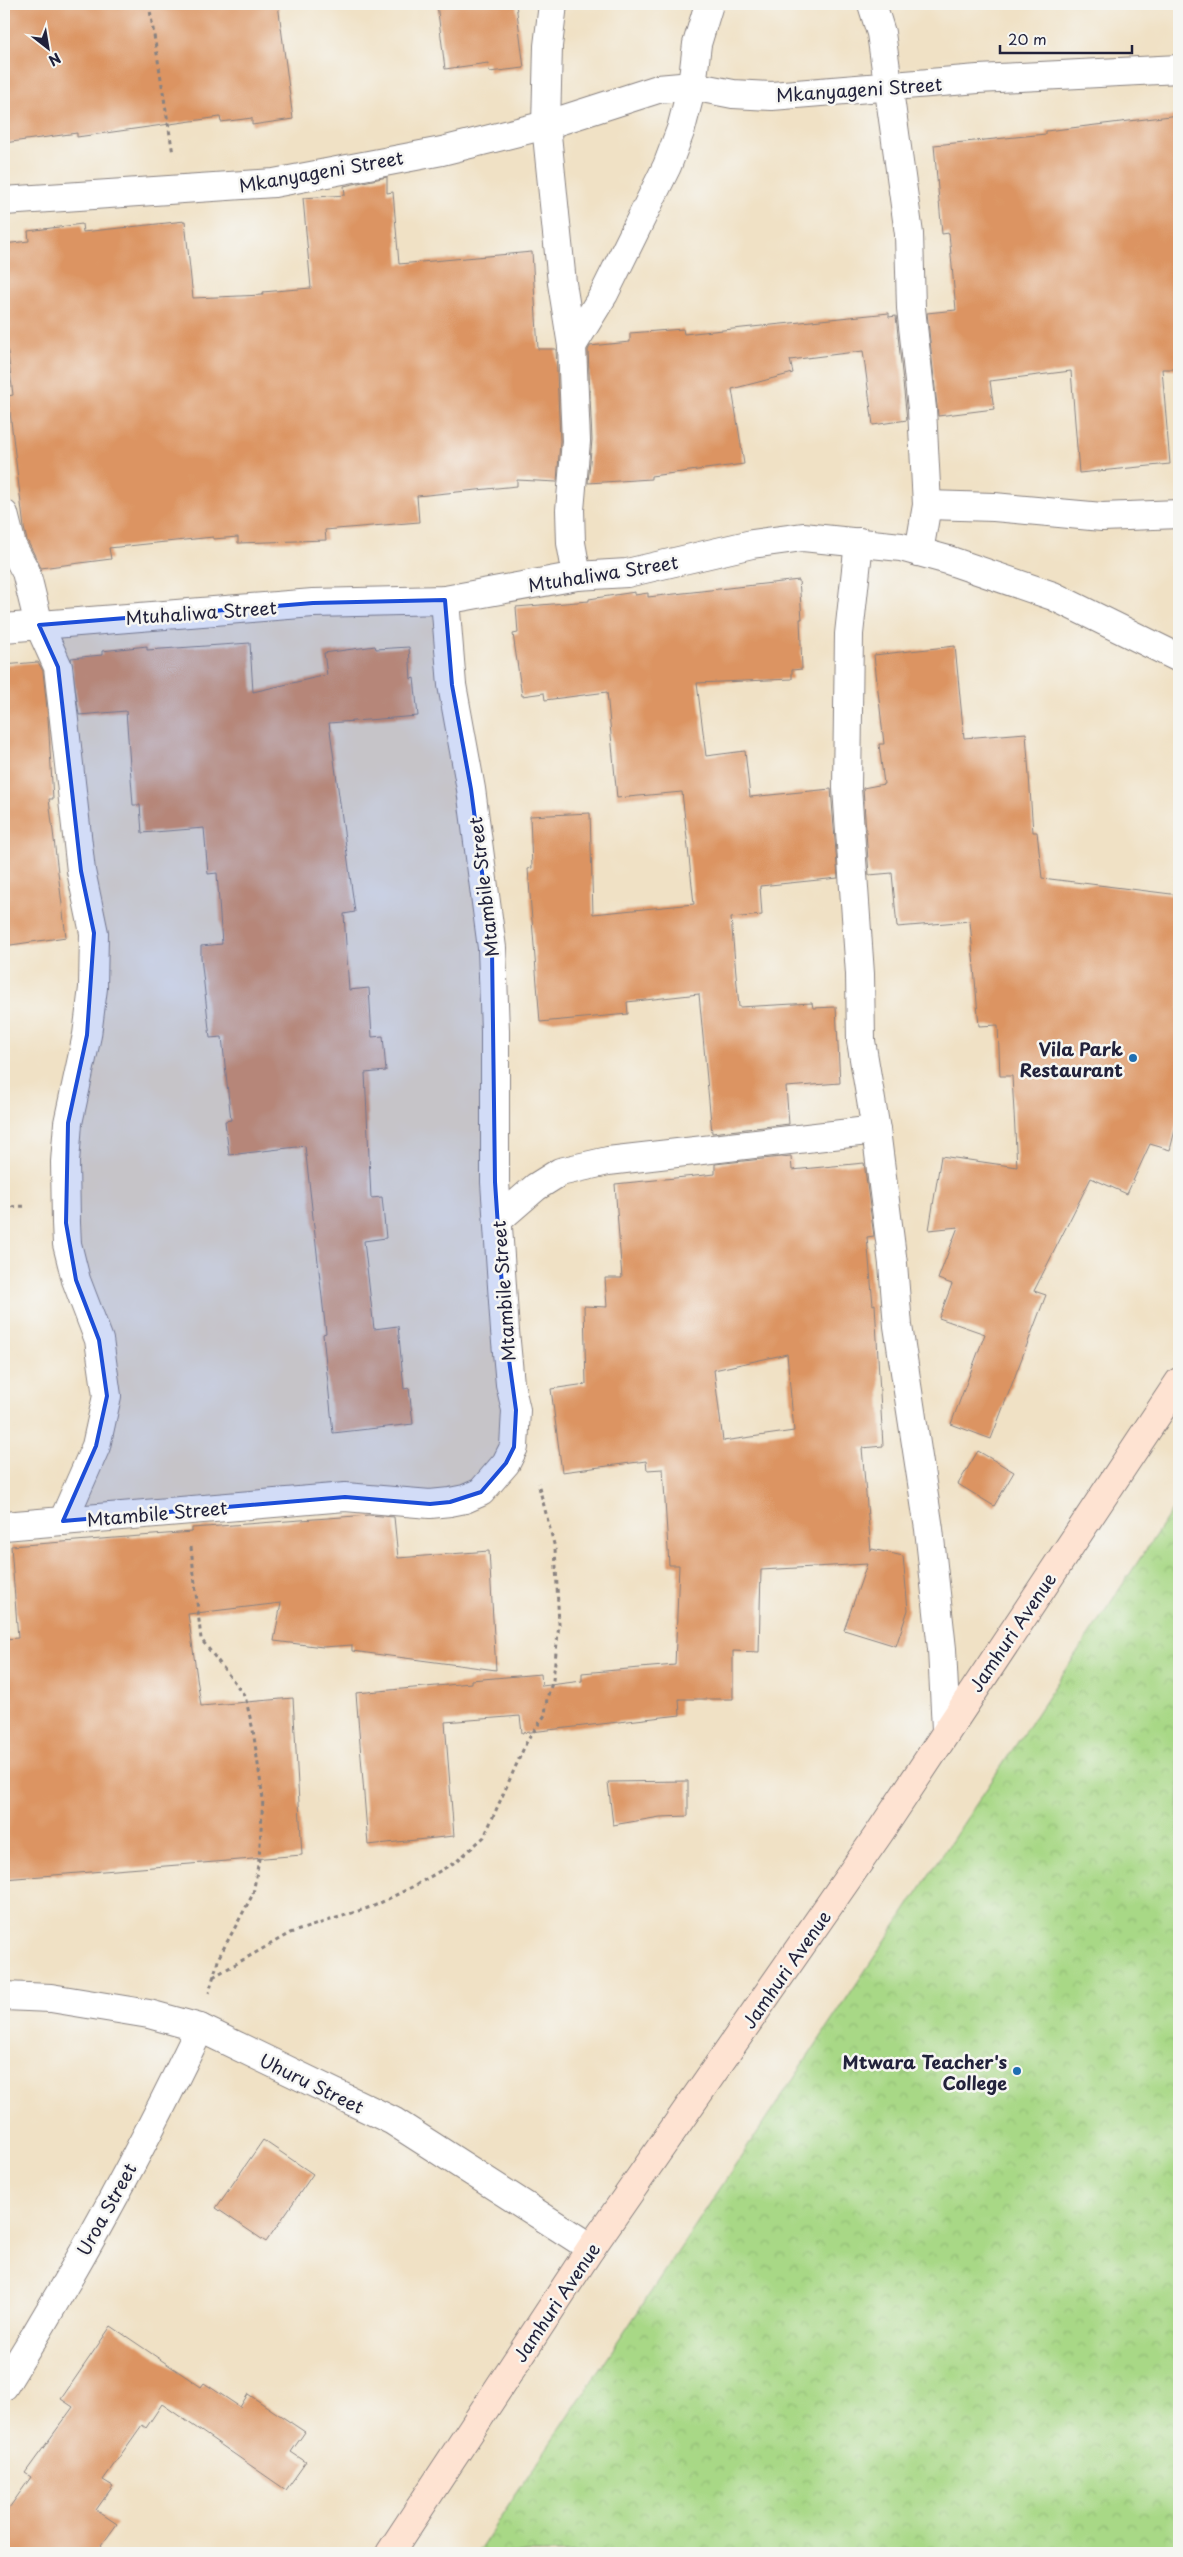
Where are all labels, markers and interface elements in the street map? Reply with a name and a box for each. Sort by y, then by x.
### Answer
north arrow [22,22,72,72]
scale bar [1000,22,1133,54]
text: 20 m [1008,27,1047,50]
text: N [45,48,65,71]
street label: Mkanyageni Street [775,70,943,108]
street label: Mkanyageni Street [237,143,405,199]
street label: Mtuhaliwa Street [526,548,680,598]
street label: Mtuhaliwa Street [124,593,278,631]
street label: Mtambile Street [461,815,505,959]
place label: Vila Park Restaurant [1020,1035,1123,1083]
marker: Vila Park Restaurant [1127,1052,1139,1064]
street label: Mtambile Street [485,1220,521,1362]
street label: Mtambile Street [86,1493,228,1533]
street label: Jamhuri Avenue [962,1567,1062,1697]
street label: Jamhuri Avenue [735,1904,837,2034]
street label: Uhuru Street [255,2046,369,2120]
place label: Mtwara Teacher's College [842,2048,1007,2096]
marker: Mtwara Teacher's College [1011,2065,1023,2077]
street label: Uroa Street [69,2158,143,2260]
street label: Jamhuri Avenue [506,2237,606,2367]

